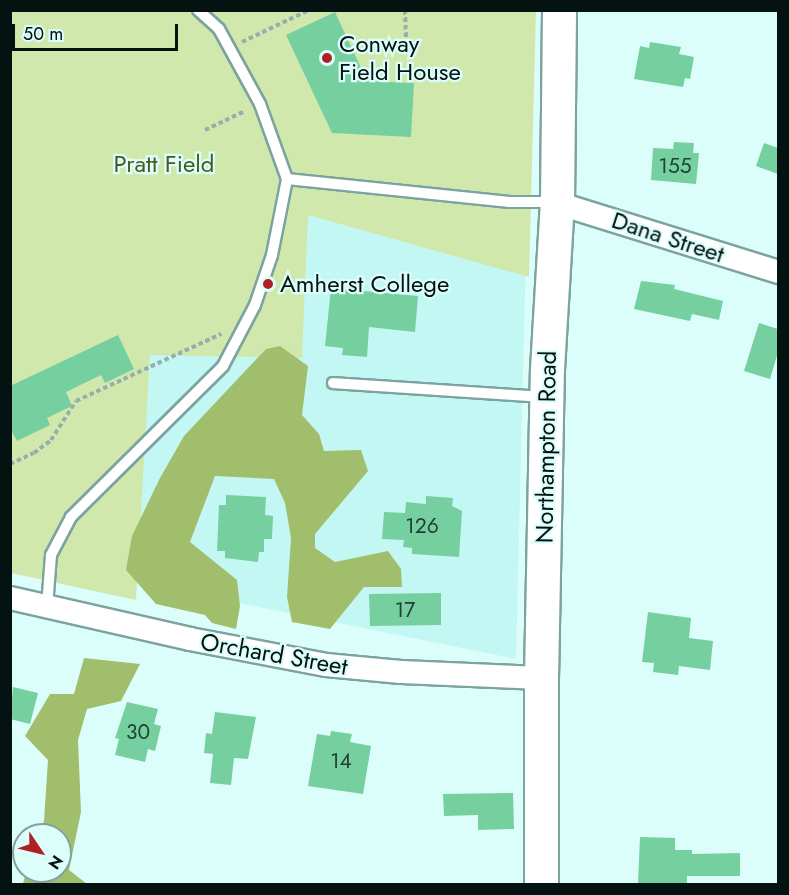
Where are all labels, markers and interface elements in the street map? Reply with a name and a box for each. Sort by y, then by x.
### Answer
scale bar [15,12,182,50]
text: 50 m [23,21,63,47]
place label: Conway Field House [339,30,461,86]
marker: Conway Field House [320,51,334,65]
park label: Pratt Field [114,150,214,178]
house number: 155 [658,153,692,179]
street label: Dana Street [608,205,728,269]
place label: Amherst College [280,270,449,298]
marker: Amherst College [261,277,275,291]
street label: Northampton Road [530,350,562,544]
house number: 126 [405,513,439,539]
house number: 17 [395,597,415,623]
street label: Orchard Street [198,627,350,681]
house number: 30 [126,719,150,745]
house number: 14 [330,748,352,774]
north arrow [12,823,72,883]
text: N [42,851,69,874]

